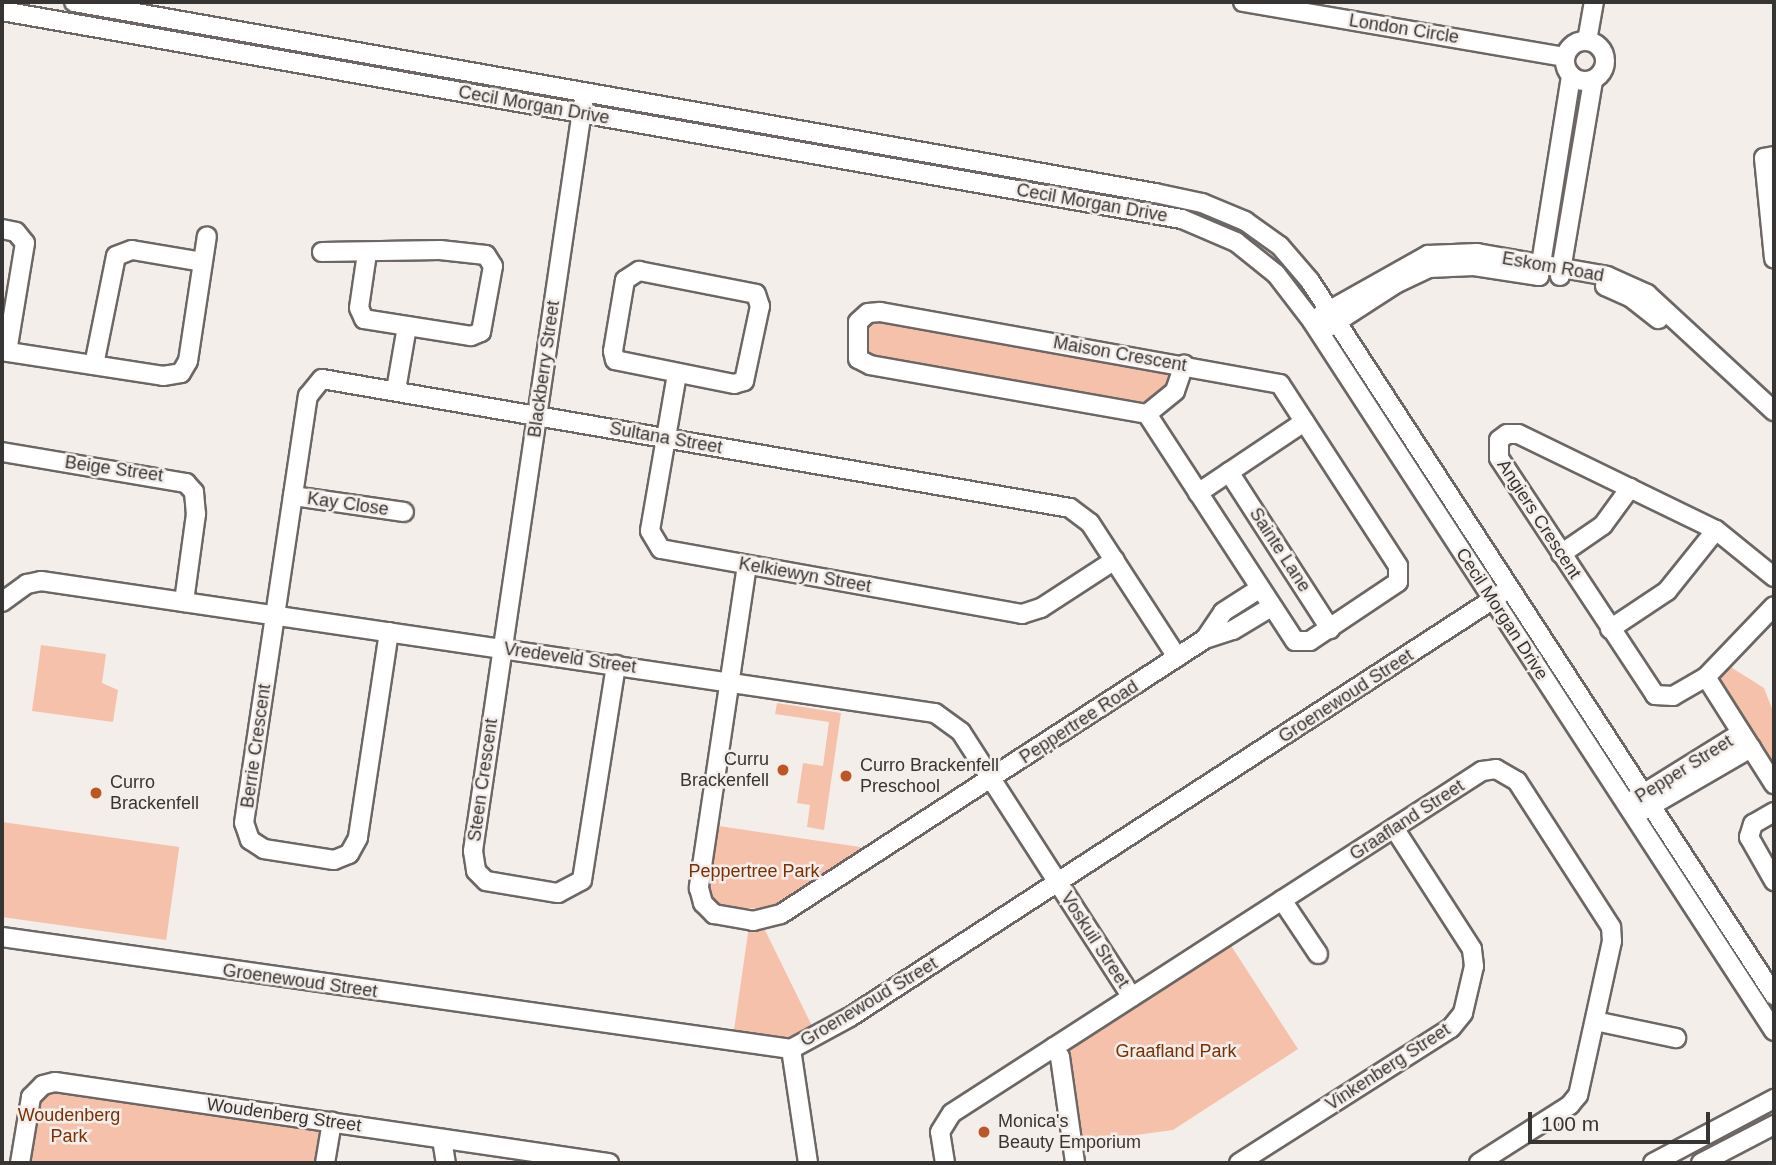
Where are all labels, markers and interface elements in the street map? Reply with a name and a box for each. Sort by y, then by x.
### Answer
street label: London Circle [1347,10,1461,48]
street label: Cecil Morgan Drive [457,81,611,129]
street label: Cecil Morgan Drive [1015,179,1169,227]
street label: Eskom Road [1500,247,1606,287]
street label: Blackberry Street [524,299,564,439]
street label: Maison Crescent [1052,332,1188,376]
street label: Sultana Street [608,417,724,459]
street label: Beige Street [63,451,165,487]
street label: Angiers Crescent [1492,455,1586,583]
street label: Kay Close [306,488,390,520]
street label: Sainte Lane [1245,504,1315,596]
street label: Cecil Morgan Drive [1451,544,1553,684]
street label: Kelkiewyn Street [737,553,873,597]
street label: Vredeveld Street [502,638,638,678]
street label: Groenewoud Street [1275,644,1417,748]
street label: Peppertree Road [1016,676,1142,768]
street label: Berrie Crescent [237,683,275,809]
street label: Steen Crescent [464,717,502,843]
street label: Pepper Street [1631,730,1737,808]
place label: Curru Brackenfell [680,749,769,792]
place label: Curro Brackenfell Preschool [860,755,999,798]
marker: Curru Brackenfell [775,762,791,778]
marker: Curro Brackenfell Preschool [838,768,854,784]
place label: Curro Brackenfell [110,772,199,814]
street label: Graafland Street [1346,775,1468,865]
marker: Curro Brackenfell [88,785,104,801]
park label: Peppertree Park [688,860,820,882]
street label: Voskuil Street [1056,888,1134,992]
street label: Groenewoud Street [797,953,941,1051]
street label: Groenewoud Street [221,959,379,1003]
street label: Vinkenberg Street [1322,1019,1454,1115]
park label: Graafland Park [1115,1040,1237,1062]
street label: Woudenberg Street [205,1093,363,1137]
scale bar [1531,1098,1713,1142]
park label: Woudenberg Park [18,1105,120,1148]
place label: Monica's Beauty Emporium [998,1111,1141,1154]
text: 100 m [1541,1112,1599,1135]
marker: Monica's Beauty Emporium [976,1124,992,1140]

